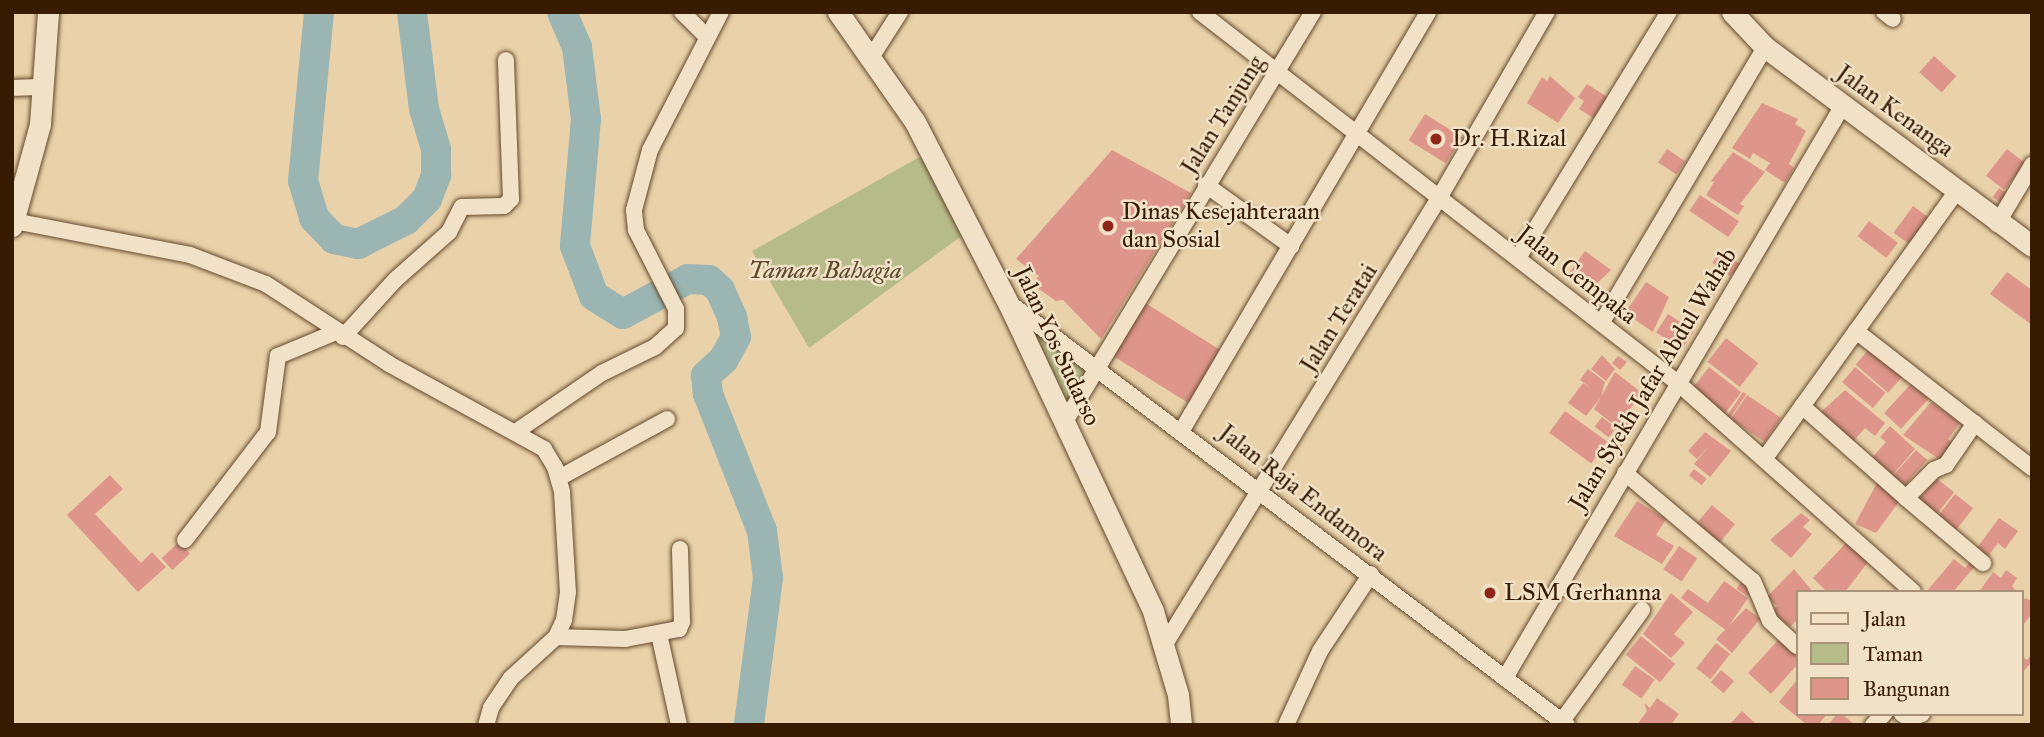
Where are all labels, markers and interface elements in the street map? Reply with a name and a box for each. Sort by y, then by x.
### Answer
street label: Jalan Tanjung [1175,50,1271,180]
street label: Jalan Kenanga [1831,59,1959,163]
place label: Dr. H.Rizal [1452,125,1567,153]
marker: Dr. H.Rizal [1426,129,1446,149]
place label: Dinas Kesejahteraan dan Sosial [1122,198,1320,254]
marker: Dinas Kesejahteraan dan Sosial [1100,218,1116,234]
street label: Jalan Cempaka [1511,219,1643,331]
street label: Jalan Syekh Jafar Abdul Wahab [1563,243,1743,515]
park label: Taman Bahagia [748,257,902,285]
street label: Jalan Teratai [1294,258,1384,378]
street label: Jalan Yos Sudarso [1007,262,1107,430]
street label: Jalan Raja Endamora [1213,418,1393,568]
place label: LSM Gerhanna [1504,579,1661,607]
marker: LSM Gerhanna [1482,585,1498,601]
legend [1796,590,2023,716]
text: Jalan [1863,606,1906,632]
text: Taman [1863,641,1923,667]
text: Bangunan [1863,676,1950,702]

